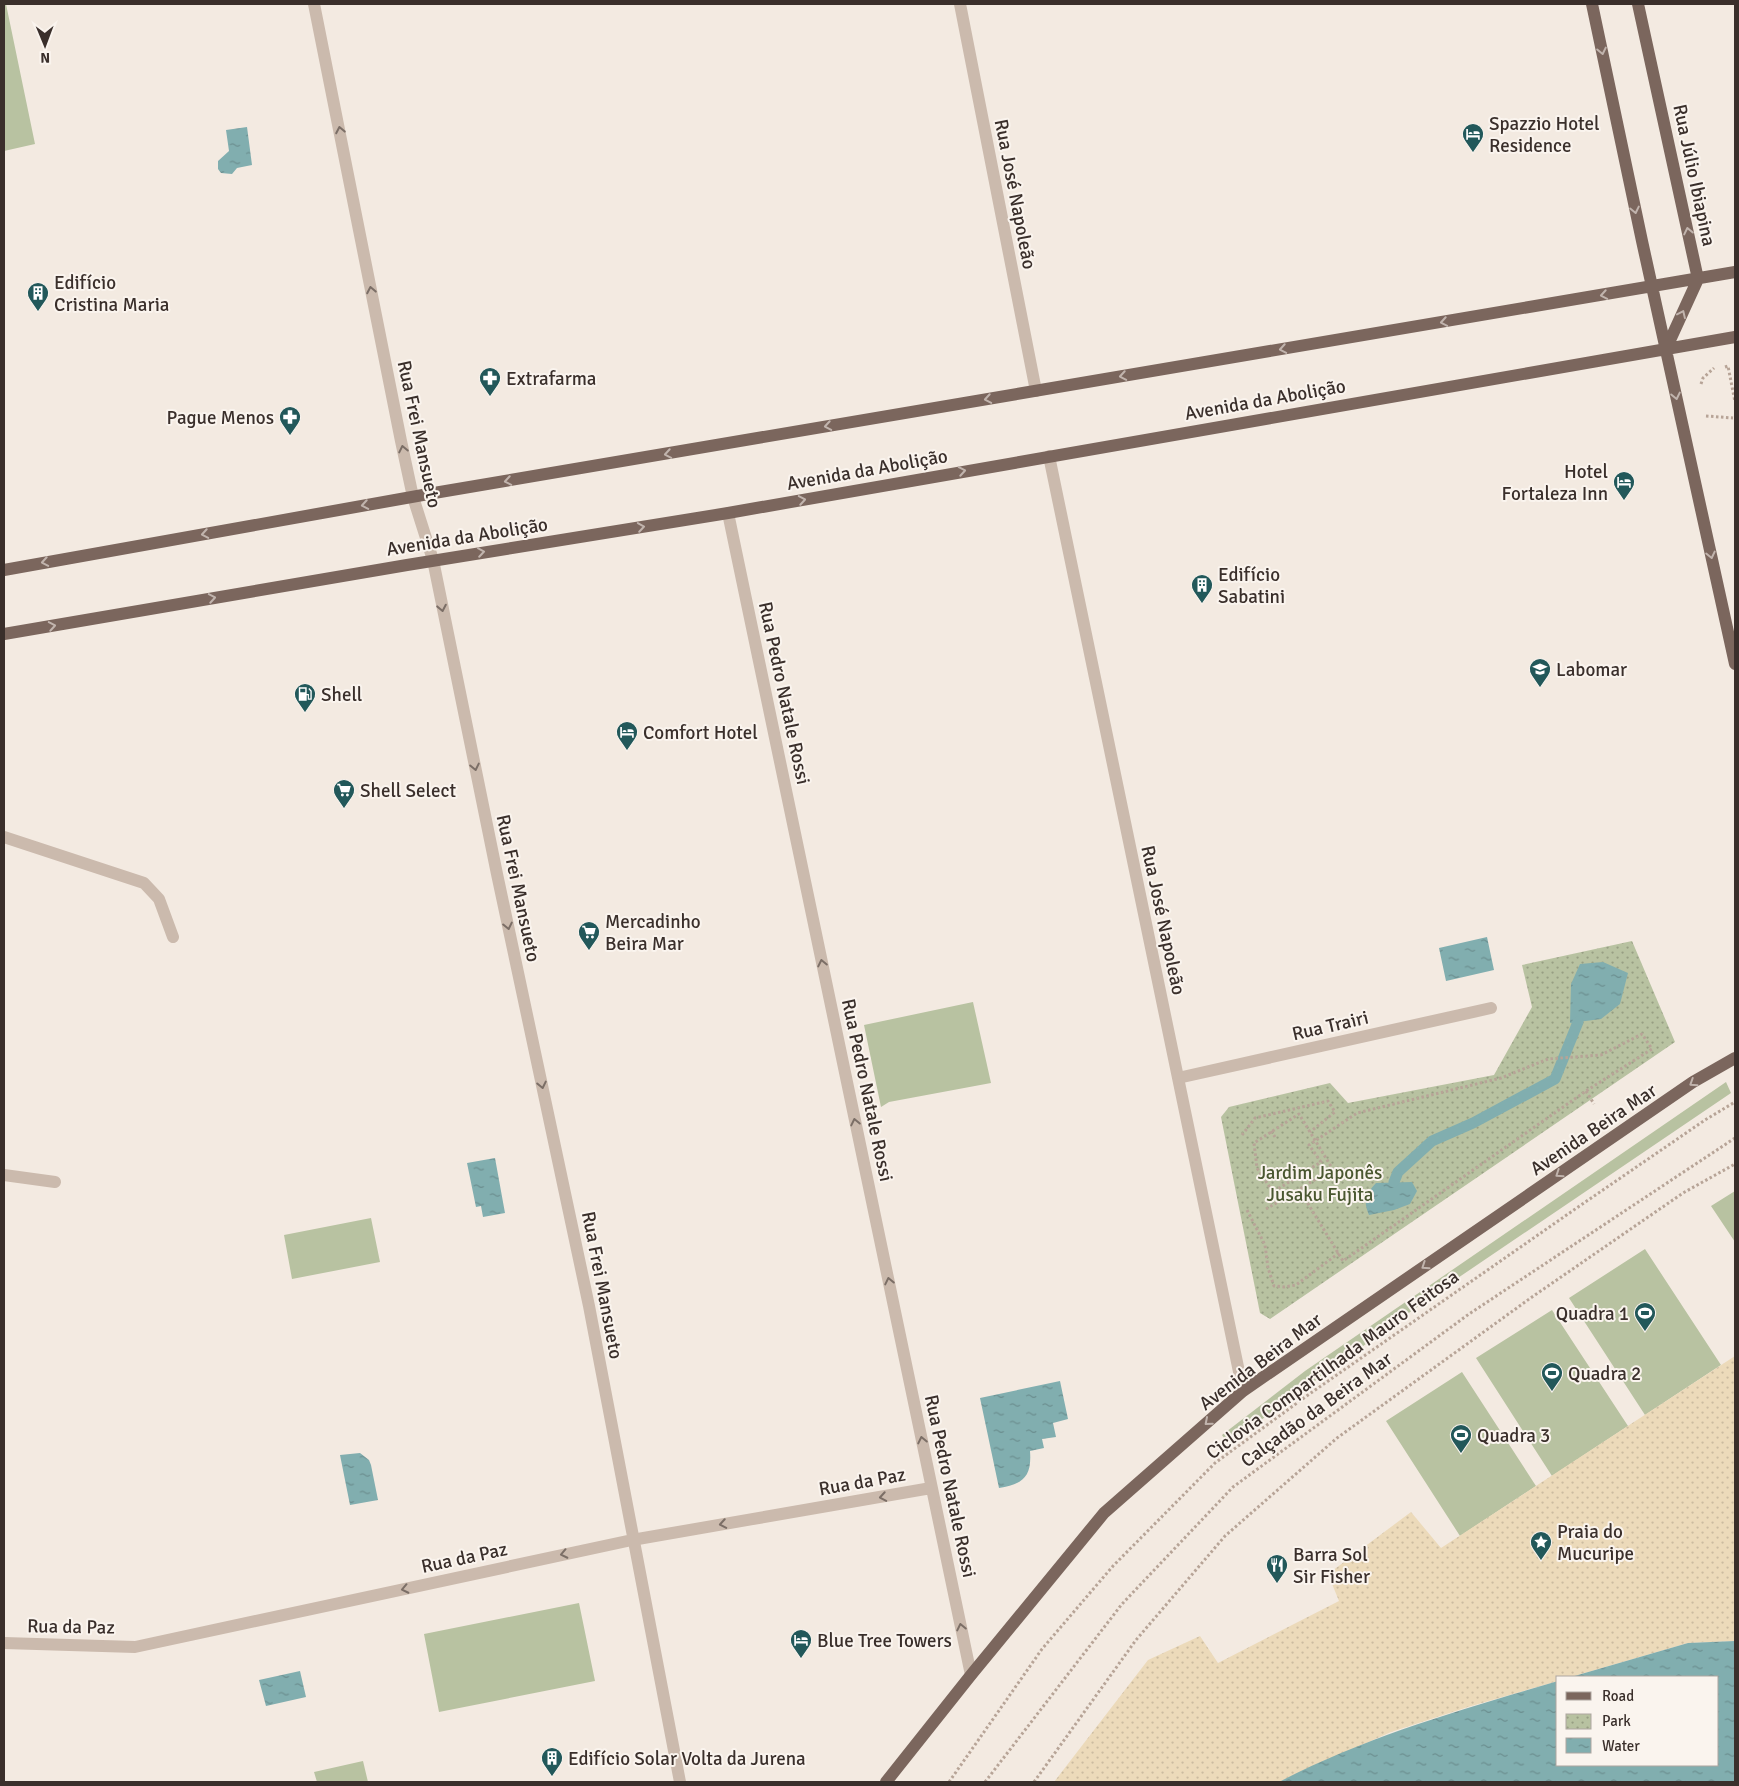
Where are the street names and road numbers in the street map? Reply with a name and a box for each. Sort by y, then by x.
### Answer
street label: Rua Júlio Ibiapina [1667,102,1721,248]
street label: Rua José Napoleão [989,117,1041,271]
street label: Rua Frei Mansueto [392,358,446,510]
street label: Avenida da Abolição [1183,374,1348,426]
street label: Avenida da Abolição [785,444,950,496]
street label: Avenida da Abolição [385,512,550,562]
street label: Rua Pedro Natale Rossi [753,600,815,787]
street label: Rua Frei Mansueto [491,812,545,964]
street label: Rua José Napoleão [1135,843,1191,997]
street label: Rua Pedro Natale Rossi [836,997,898,1184]
street label: Rua Trairi [1290,1006,1371,1046]
street label: Avenida Beira Mar [1526,1079,1661,1181]
street label: Rua Frei Mansueto [576,1209,628,1361]
street label: Ciclovia Compartilhada Mauro Feitosa [1201,1265,1464,1465]
street label: Avenida Beira Mar [1195,1308,1327,1416]
street label: Calçadão da Beira Mar [1236,1347,1397,1473]
street label: Rua Pedro Natale Rossi [919,1393,981,1580]
street label: Rua da Paz [817,1463,907,1501]
street label: Rua da Paz [419,1537,510,1579]
street label: Rua da Paz [27,1614,115,1640]

